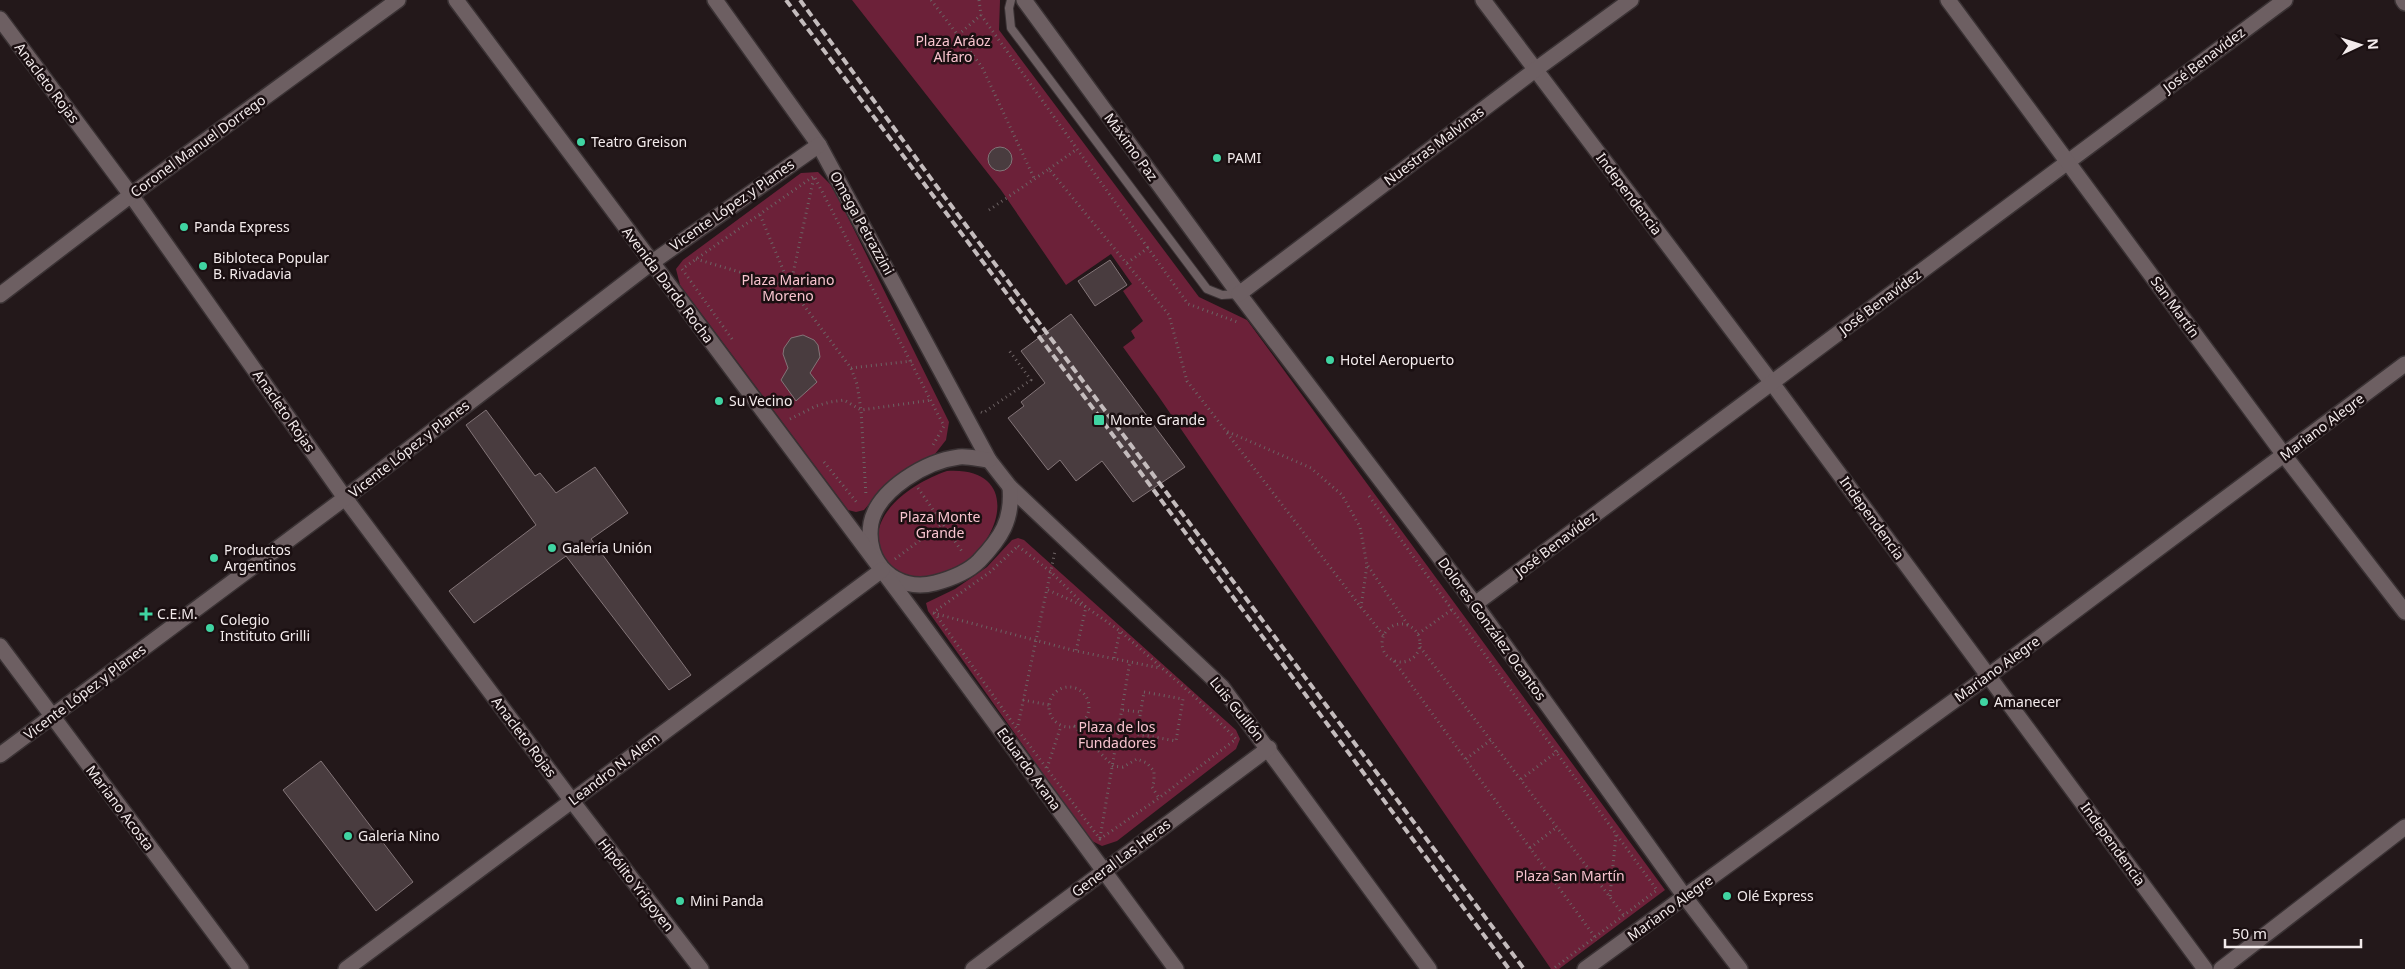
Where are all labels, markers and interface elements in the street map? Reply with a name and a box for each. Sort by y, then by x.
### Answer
north arrow [2335,20,2385,70]
street label: José Benavídez [2157,22,2249,98]
park label: Plaza Aráoz Alfaro [915,31,991,66]
text: N [2364,38,2383,50]
street label: Anacleto Rojas [11,39,84,127]
street label: Coronel Manuel Dorrego [126,90,269,201]
street label: Nuestras Malvinas [1380,102,1488,190]
street label: Máximo Paz [1100,109,1163,185]
place label: Teatro Greison [591,132,687,151]
marker: Teatro Greison [575,136,587,148]
place label: PAMI [1227,148,1261,167]
street label: Independencia [1592,149,1667,239]
marker: PAMI [1211,152,1223,164]
street label: Vicente López y Planes [666,154,798,255]
street label: Omega Petrazzini [826,167,899,278]
place label: Panda Express [194,217,290,236]
marker: Panda Express [178,221,190,233]
street label: Avenida Dardo Rocha [618,223,718,347]
place label: Bibloteca Popular B. Rivadavia [213,248,329,283]
marker: Bibloteca Popular B. Rivadavia [197,260,209,272]
street label: José Benavídez [1833,264,1925,340]
park label: Plaza Mariano Moreno [742,270,834,305]
street label: San Martín [2147,272,2204,341]
place label: Hotel Aeropuerto [1340,350,1454,369]
marker: Hotel Aeropuerto [1324,354,1336,366]
street label: Anacleto Rojas [249,366,320,456]
street label: Mariano Alegre [2276,389,2368,465]
place label: Su Vecino [729,391,792,410]
street label: Vicente López y Planes [344,395,473,502]
marker: Su Vecino [713,395,725,407]
place label: Monte Grande [1110,410,1205,429]
marker: Monte Grande [1092,413,1106,427]
street label: Independencia [1836,472,1909,563]
street label: José Benavídez [1509,506,1601,582]
park label: Plaza Monte Grande [900,507,980,542]
place label: Galería Unión [562,538,652,557]
place label: Productos Argentinos [224,540,297,575]
marker: Galería Unión [546,542,558,554]
marker: Productos Argentinos [208,552,220,564]
street label: Dolores González Ocantos [1434,553,1551,704]
place label: C.E.M. [157,604,198,623]
marker: C.E.M. [139,607,153,621]
place label: Colegio Instituto Grilli [220,610,310,645]
marker: Colegio Instituto Grilli [204,622,216,634]
street label: Mariano Alegre [1950,631,2043,706]
street label: Vicente López y Planes [20,639,150,744]
street label: Luis Guillón [1206,673,1269,744]
place label: Amanecer [1994,692,2061,711]
street label: Anacleto Rojas [488,693,561,781]
marker: Amanecer [1978,696,1990,708]
park label: Plaza de los Fundadores [1078,717,1156,752]
street label: Eduardo Arana [993,724,1066,814]
street label: Leandro N. Alem [564,728,663,809]
street label: Mariano Acosta [82,761,159,854]
street label: Independencia [2077,798,2150,889]
street label: General Las Heras [1067,814,1174,901]
place label: Galeria Nino [358,826,440,845]
marker: Galeria Nino [342,830,354,842]
street label: Hipólito Yrigoyen [594,834,679,935]
park label: Plaza San Martín [1515,866,1625,885]
street label: Mariano Alegre [1623,870,1716,945]
place label: Olé Express [1737,886,1814,905]
marker: Olé Express [1721,890,1733,902]
place label: Mini Panda [690,891,764,910]
marker: Mini Panda [674,895,686,907]
scale bar [2225,916,2361,948]
text: 50 m [2232,923,2267,943]

